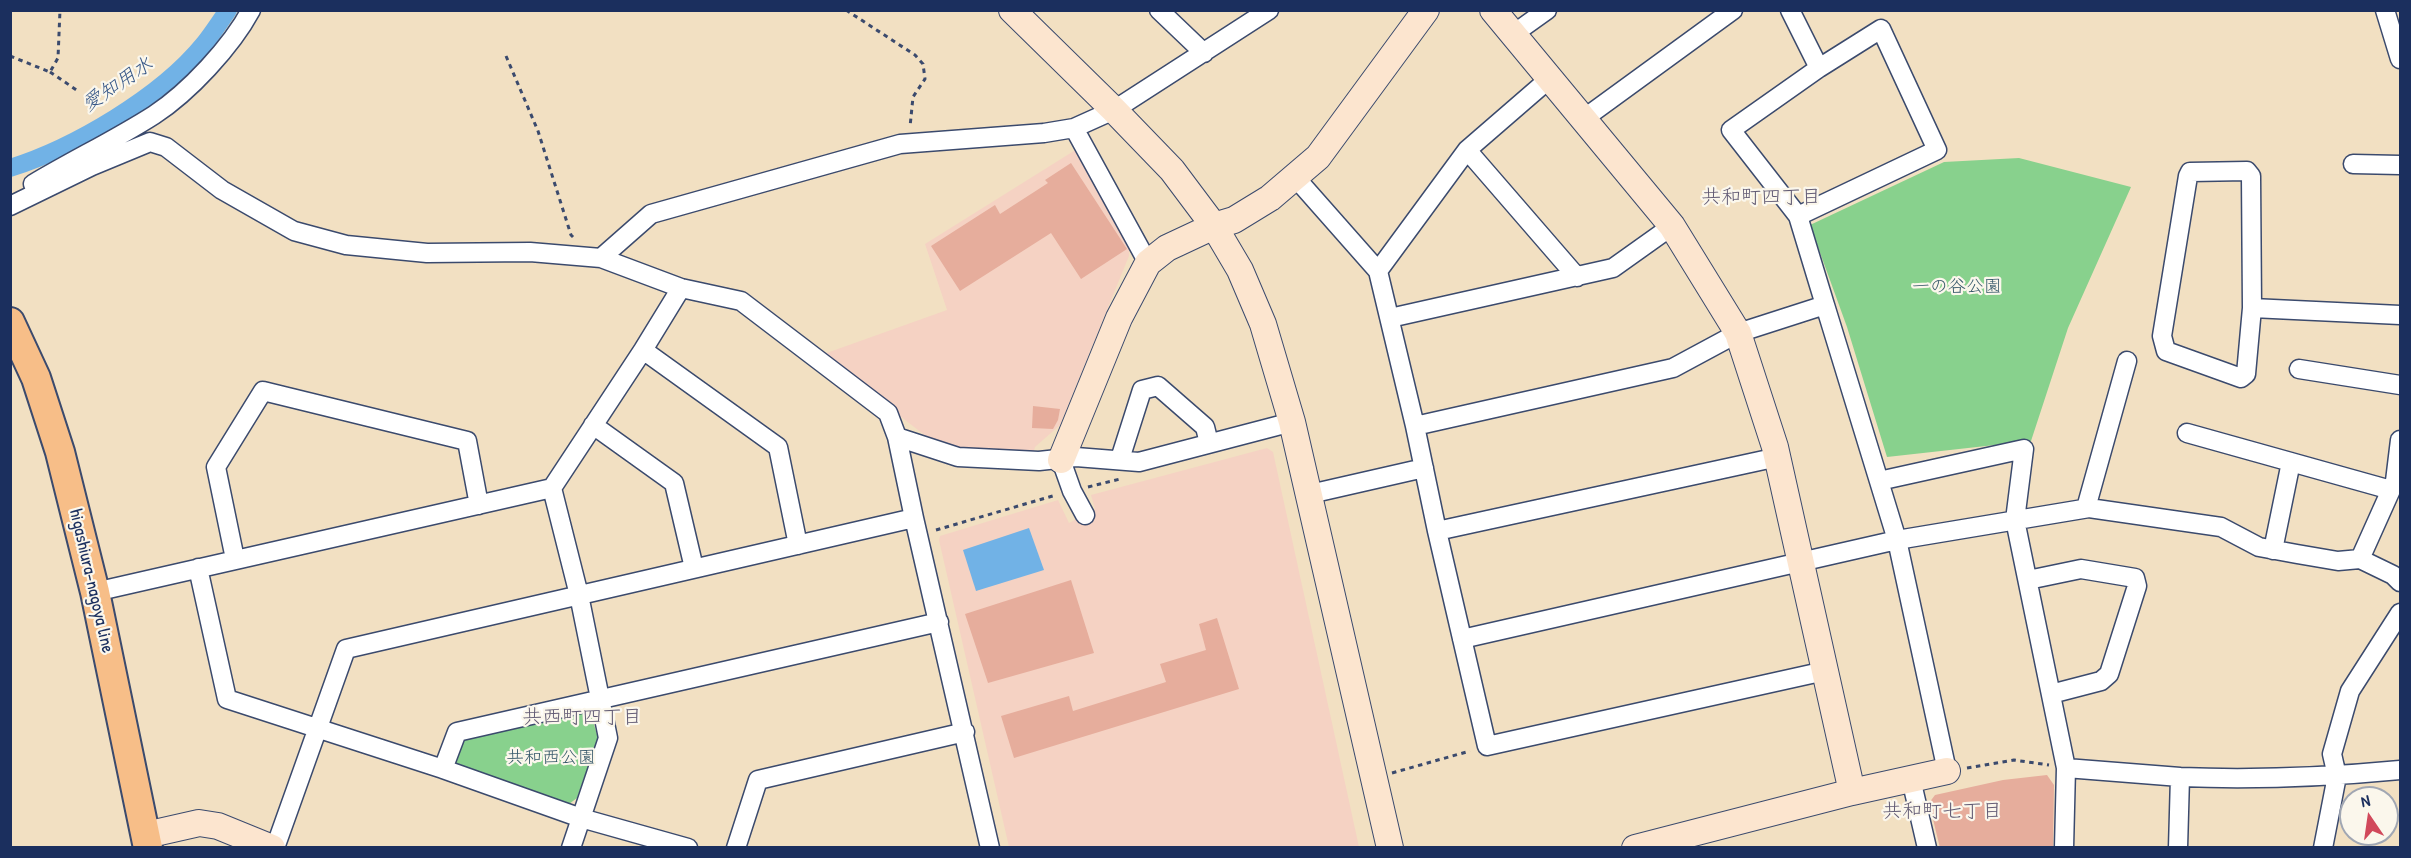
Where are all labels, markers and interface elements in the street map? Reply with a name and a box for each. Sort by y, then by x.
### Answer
water label: 愛知用水 [78,53,158,117]
district label: 共和町四丁目 [1701,186,1821,210]
park label: 一の谷公園 [1912,276,2002,298]
street label: higashiura-nagoya line [64,507,118,655]
district label: 共西町四丁目 [522,706,642,730]
park label: 共和西公園 [506,747,596,769]
north arrow [2339,786,2399,846]
text: N [2359,789,2372,812]
district label: 共和町七丁目 [1882,800,2002,824]

